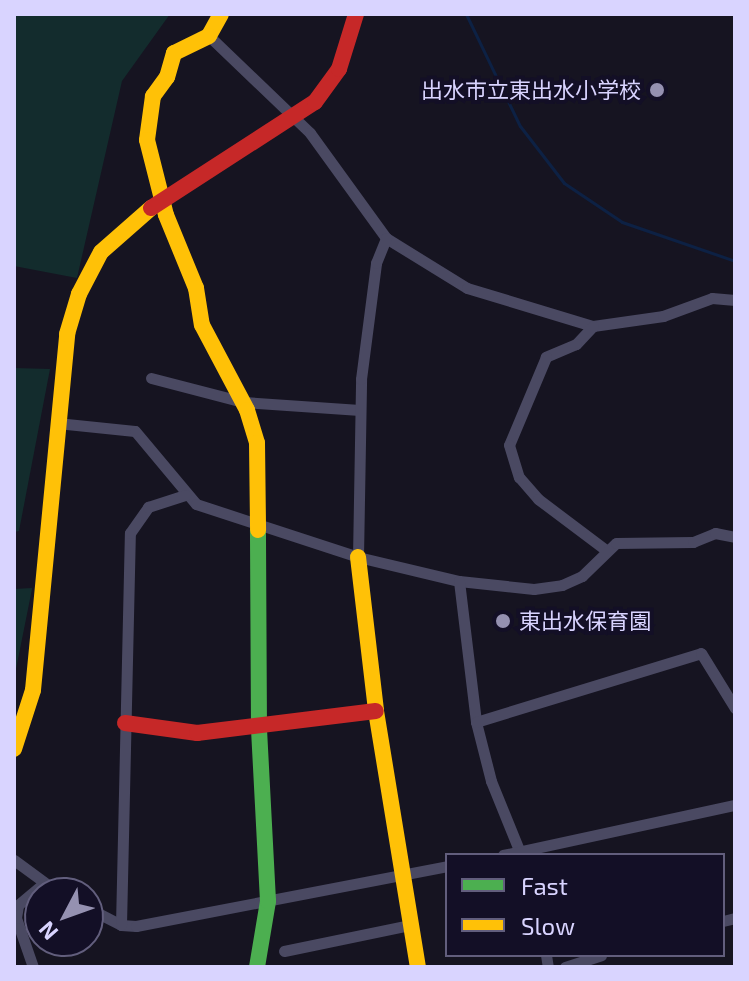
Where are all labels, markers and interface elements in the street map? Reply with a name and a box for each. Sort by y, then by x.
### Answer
place label: 出水市立東出水小学校 [421,77,641,103]
marker: 出水市立東出水小学校 [648,81,666,99]
place label: 東出水保育園 [519,608,651,634]
marker: 東出水保育園 [494,612,512,630]
legend [445,853,725,957]
text: Fast [521,871,568,900]
north arrow [24,877,104,957]
text: Slow [521,911,575,940]
text: N [32,917,62,946]

